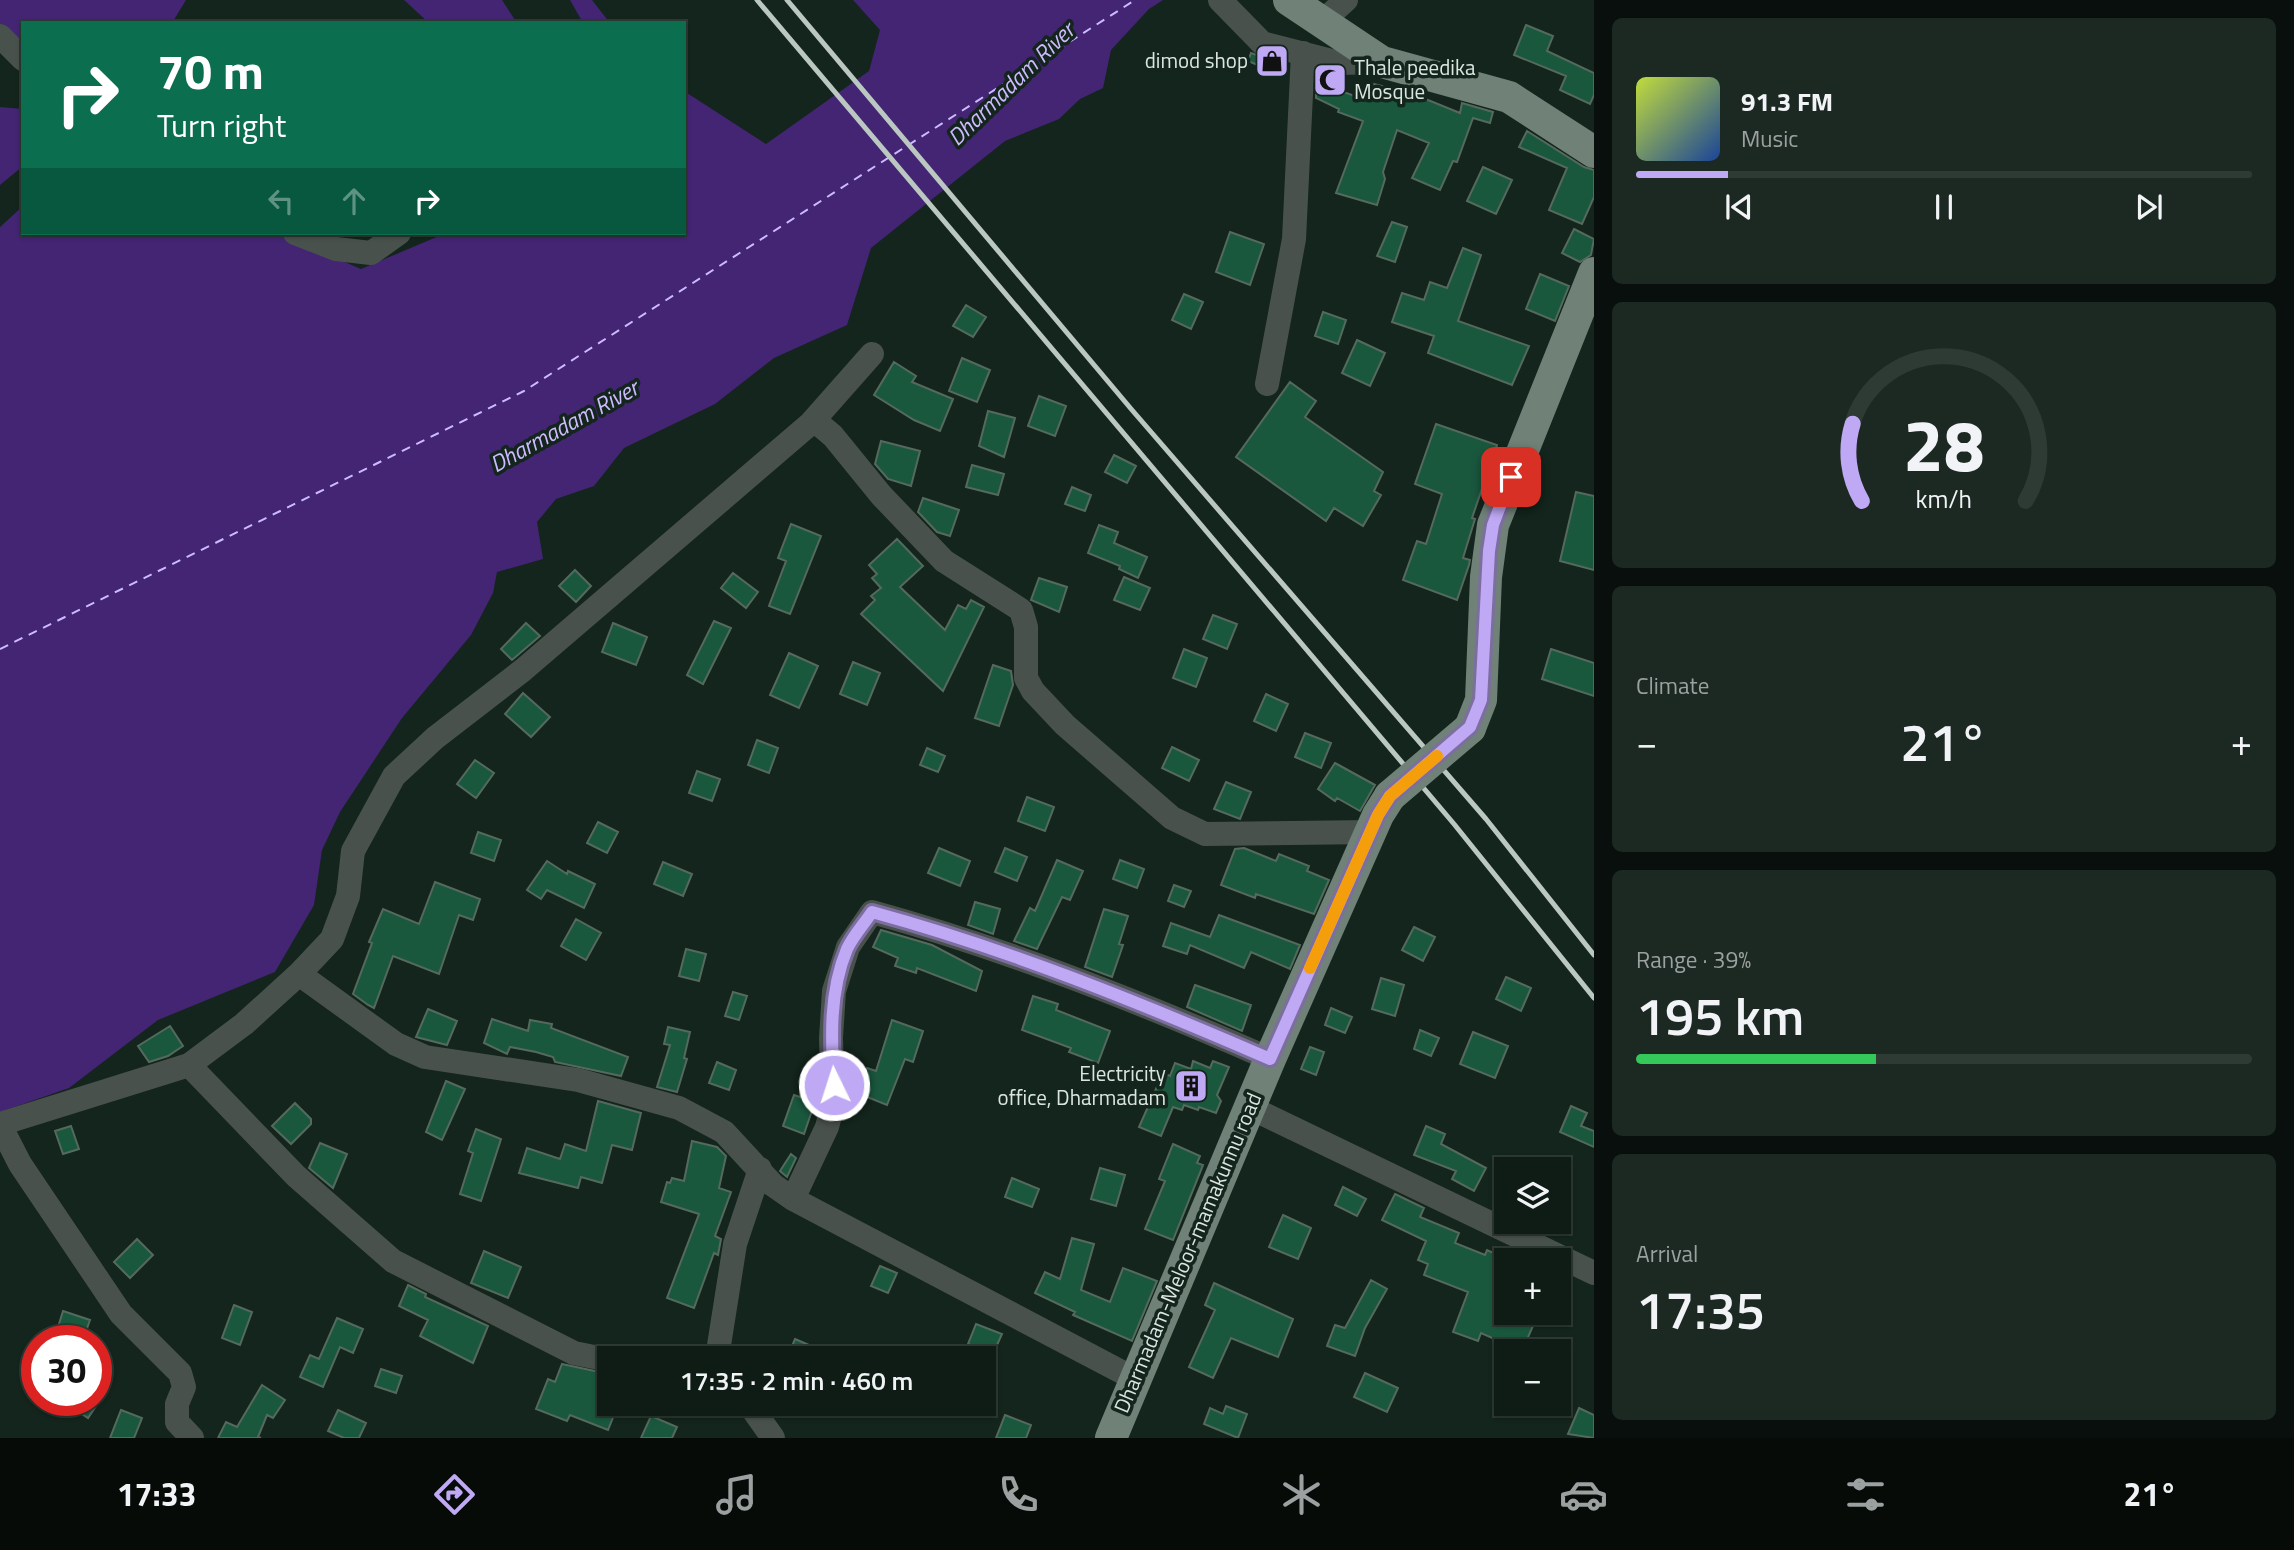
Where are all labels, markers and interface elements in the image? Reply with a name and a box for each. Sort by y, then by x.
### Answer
water label: Dharmadam River [939,12,1084,154]
text: 70 m [157,33,264,108]
shop icon: dimod shop [1253,42,1291,80]
place label: dimod shop [1145,44,1248,76]
icon: right [42,49,133,140]
place label: Thale peedika Mosque [1354,51,1476,107]
mosque icon: Thale peedika Mosque [1311,61,1349,99]
text: 91.3 FM [1741,82,1833,121]
text: Turn right [157,101,286,149]
text: Music [1741,121,1798,156]
icon: left [262,182,300,220]
icon: ahead [335,182,373,220]
icon: right [408,182,446,220]
icon: previous [1720,188,1758,226]
icon: pause [1925,188,1963,226]
icon: next [2130,188,2168,226]
water label: Dharmadam River [483,369,647,481]
text: 28 [1903,389,1985,499]
pin [1481,447,1541,507]
icon: arrive [1492,458,1530,496]
text: km/h [1916,480,1972,518]
text: Climate [1636,668,1709,703]
text: 21° [1900,702,1988,781]
text: − [1636,713,1657,771]
text: + [2231,713,2252,771]
text: Range · 39% [1636,942,1751,977]
text: 195 km [1636,976,1804,1055]
position arrow [797,1048,871,1122]
place label: Electricity office, Dharmadam [998,1057,1166,1113]
building icon: Electricity office, Dharmadam [1172,1067,1210,1105]
street label: Dharmadam-Meloor-mamakunnu road [1105,1087,1269,1418]
map controls [1494,1157,1571,1416]
button: layers [1494,1157,1571,1234]
text: Arrival [1636,1236,1698,1271]
button: + [1494,1248,1571,1325]
text: 17:35 [1636,1270,1765,1349]
speed limit sign: 30 [21,1325,112,1416]
button: − [1494,1339,1571,1416]
text: 17:35 · 2 min · 460 m [680,1361,913,1400]
text: 17:33 [117,1470,197,1518]
icon: directions [430,1470,479,1519]
icon: music [712,1470,761,1519]
icon: phone [994,1470,1043,1519]
icon: climate [1277,1470,1326,1519]
icon: car [1559,1470,1608,1519]
icon: filters [1841,1470,1890,1519]
text: 21° [2123,1470,2177,1518]

